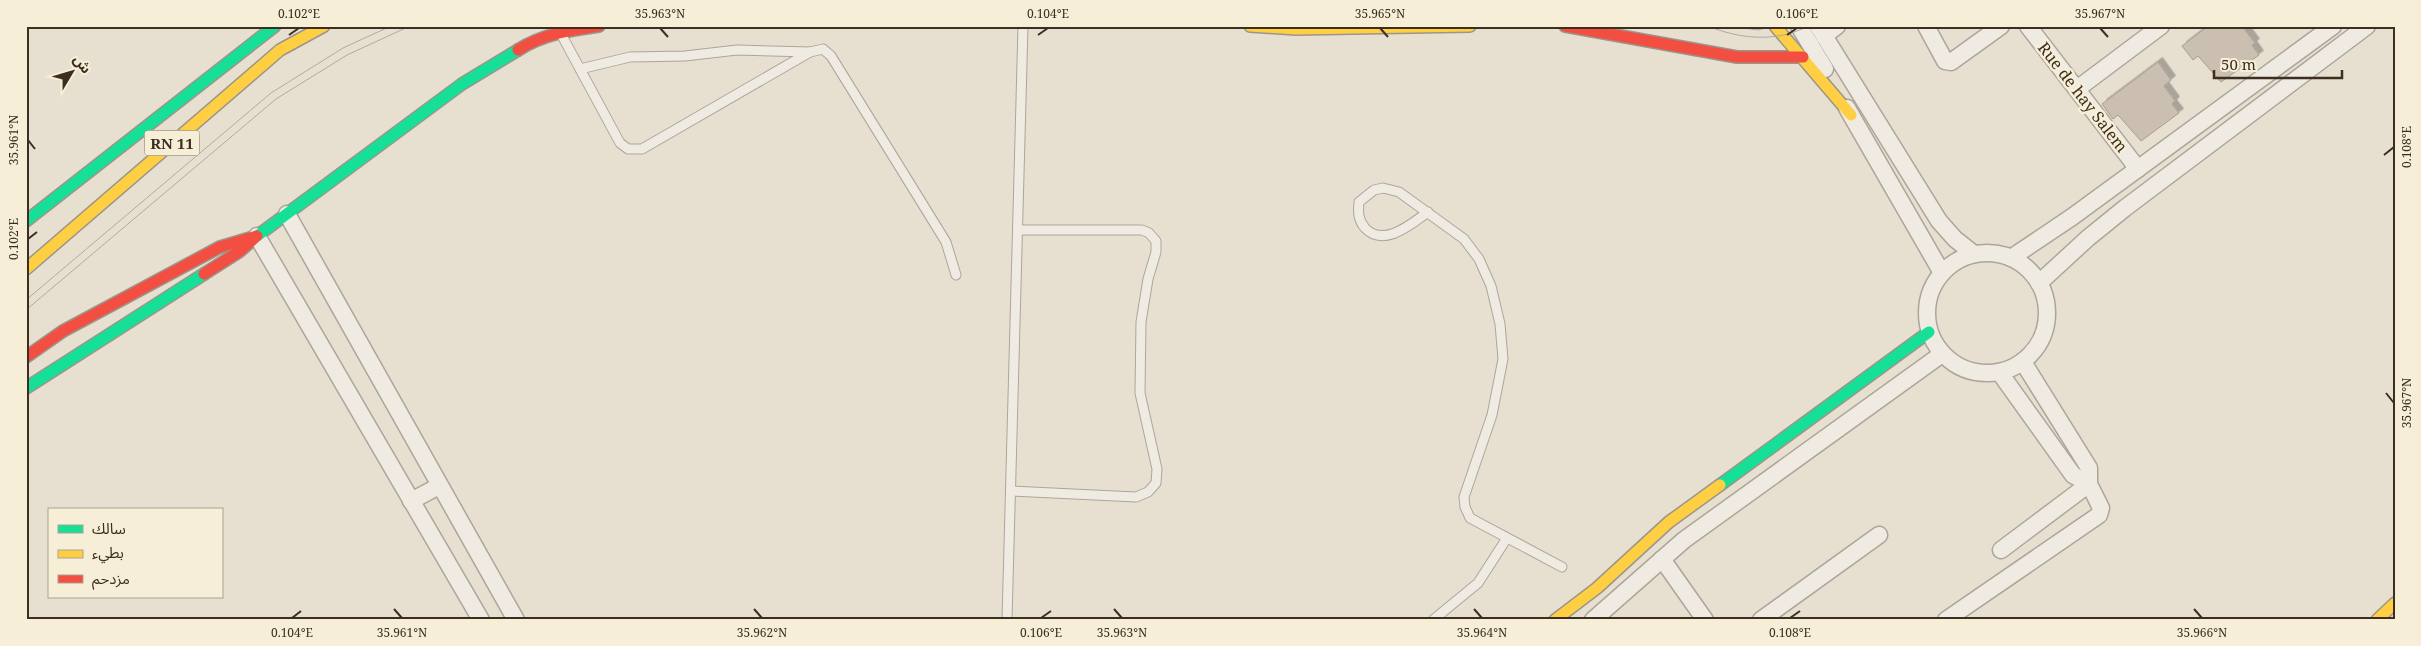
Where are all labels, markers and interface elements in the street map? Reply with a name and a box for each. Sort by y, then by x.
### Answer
text: 0.102°E [278,5,320,22]
text: 35.963°N [635,5,685,22]
text: 0.104°E [1027,5,1069,22]
text: 35.965°N [1355,5,1405,22]
text: 0.106°E [1776,5,1818,22]
text: 35.967°N [2075,5,2125,22]
street label: Rue de hay Salem [2033,37,2133,157]
north arrow [48,48,98,98]
scale bar [2214,48,2341,80]
text: ش [69,50,96,77]
text: 50 m [2221,54,2256,74]
text: 35.961°N [5,115,22,165]
text: 0.108°E [2398,126,2415,168]
road number: RN 11 [144,130,200,156]
text: 0.102°E [5,218,22,260]
text: 35.967°N [2398,378,2415,428]
legend [48,508,222,598]
text: سالك [92,518,126,538]
text: بطيء [92,542,124,564]
text: مزدحم [92,568,130,590]
text: 0.104°E [271,624,313,641]
text: 35.961°N [377,624,427,641]
text: 35.962°N [737,624,787,641]
text: 0.106°E [1020,624,1062,641]
text: 35.963°N [1097,624,1147,641]
text: 35.964°N [1457,624,1507,641]
text: 0.108°E [1769,624,1811,641]
text: 35.966°N [2177,624,2227,641]

